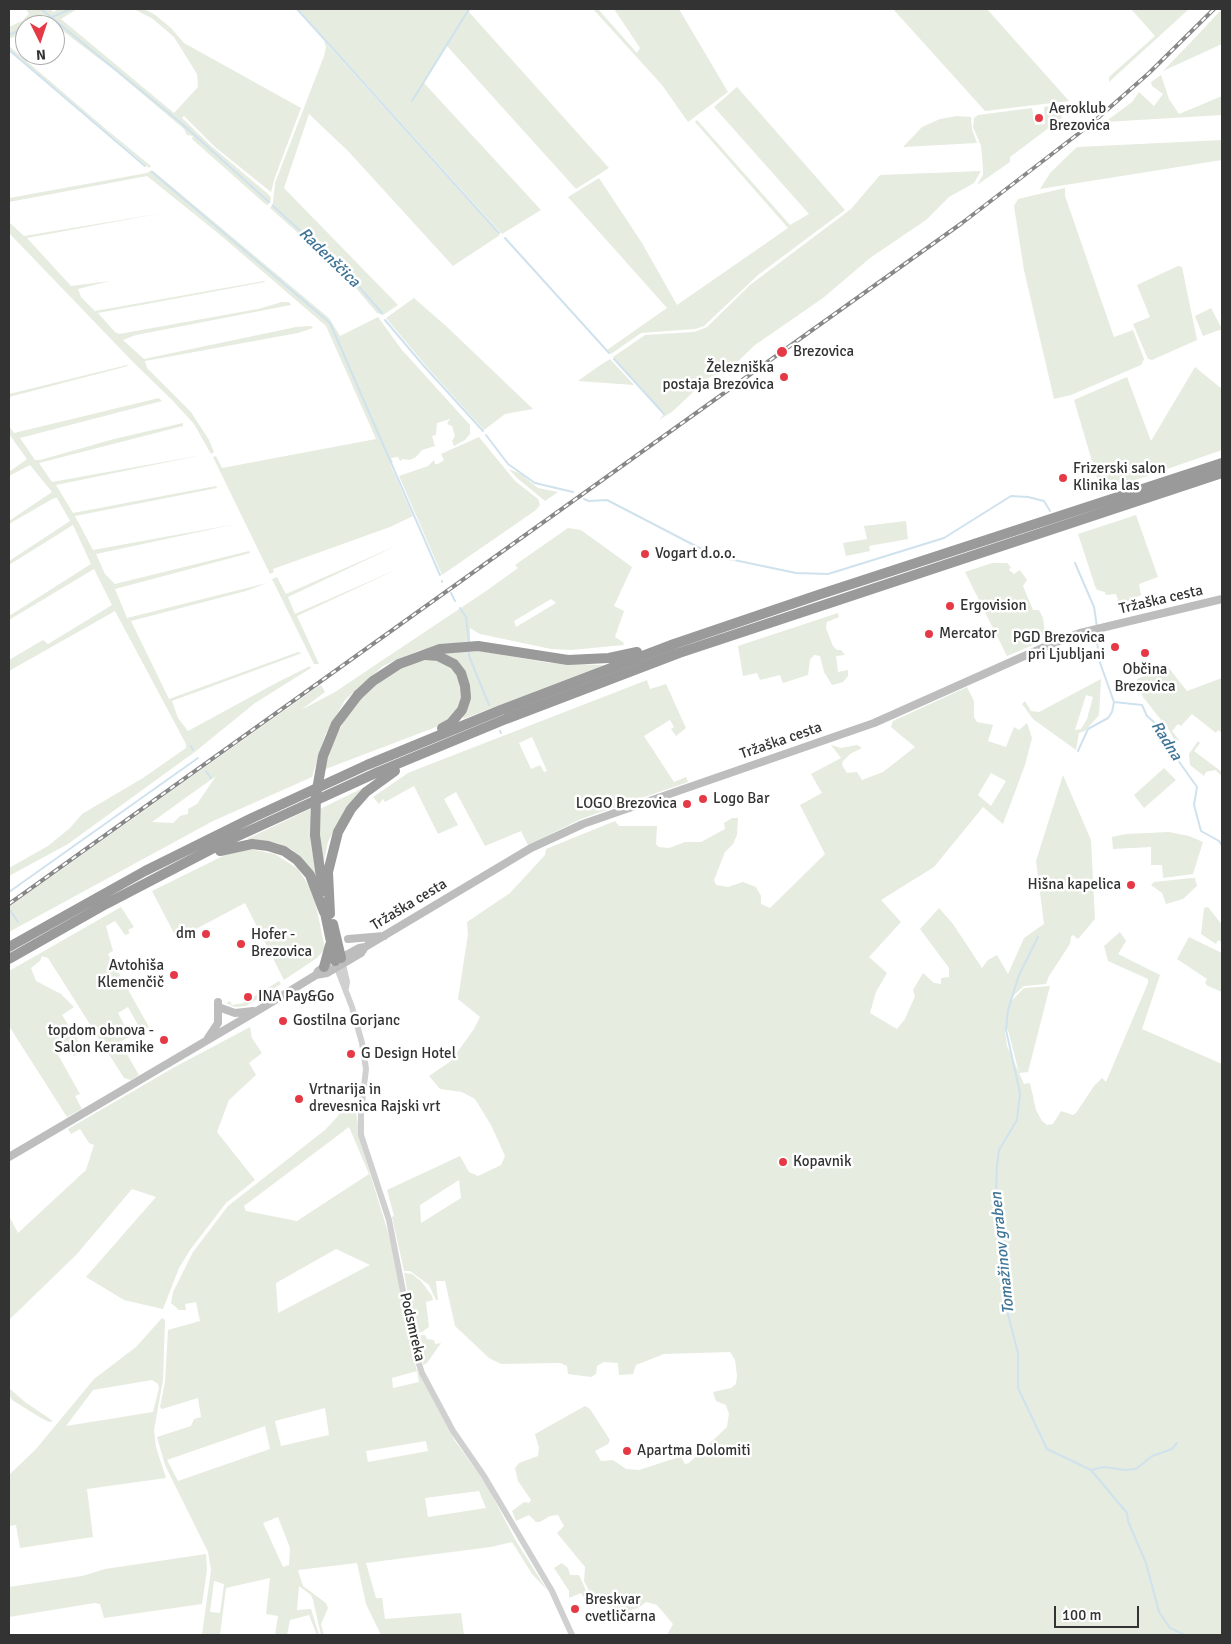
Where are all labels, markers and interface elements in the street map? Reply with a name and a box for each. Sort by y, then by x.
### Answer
north arrow [15,15,65,65]
text: N [36,46,46,63]
place label: Aeroklub Brezovica [1049,100,1110,135]
marker: Aeroklub Brezovica [1033,112,1045,124]
water label: Radenščica [294,224,364,292]
place label: Brezovica [793,343,854,361]
marker: Brezovica [775,345,789,359]
place label: Železniška postaja Brezovica [663,359,774,394]
marker: Železniška postaja Brezovica [778,371,790,383]
place label: Frizerski salon Klinika las [1073,460,1166,495]
marker: Frizerski salon Klinika las [1057,472,1069,484]
place label: Vogart d.o.o. [655,545,736,563]
marker: Vogart d.o.o. [639,548,651,560]
street label: Tržaška cesta [1117,582,1205,618]
place label: Ergovision [960,597,1027,615]
marker: Ergovision [944,600,956,612]
place label: Mercator [939,625,997,643]
marker: Mercator [923,628,935,640]
place label: PGD Brezovica pri Ljubljani [1013,629,1105,664]
marker: PGD Brezovica pri Ljubljani [1109,641,1121,653]
marker: Občina Brezovica [1139,647,1151,659]
place label: Občina Brezovica [1114,661,1176,696]
water label: Radna [1147,718,1185,764]
street label: Tržaška cesta [738,719,824,763]
place label: Logo Bar [713,790,769,808]
marker: Logo Bar [697,793,709,805]
place label: LOGO Brezovica [576,795,677,813]
marker: LOGO Brezovica [681,798,693,810]
street label: Tržaška cesta [368,875,450,935]
place label: Hišna kapelica [1028,876,1121,894]
marker: Hišna kapelica [1125,879,1137,891]
place label: dm [176,925,196,943]
place label: Hofer - Brezovica [251,926,312,961]
marker: dm [200,928,212,940]
marker: Hofer - Brezovica [235,938,247,950]
place label: Avtohiša Klemenčič [97,957,164,992]
marker: Avtohiša Klemenčič [168,969,180,981]
place label: INA Pay&Go [258,988,334,1006]
marker: INA Pay&Go [242,991,254,1003]
place label: Gostilna Gorjanc [293,1012,400,1030]
marker: Gostilna Gorjanc [277,1015,289,1027]
place label: topdom obnova - Salon Keramike [48,1022,154,1057]
marker: topdom obnova - Salon Keramike [158,1034,170,1046]
place label: G Design Hotel [361,1045,456,1063]
marker: G Design Hotel [345,1048,357,1060]
place label: Vrtnarija in drevesnica Rajski vrt [309,1081,440,1116]
marker: Vrtnarija in drevesnica Rajski vrt [293,1093,305,1105]
place label: Kopavnik [793,1153,851,1171]
marker: Kopavnik [777,1156,789,1168]
water label: Tomažinov graben [987,1191,1019,1315]
street label: Podsmreka [395,1291,429,1363]
place label: Apartma Dolomiti [637,1442,751,1460]
marker: Apartma Dolomiti [621,1445,633,1457]
place label: Breskvar cvetličarna [585,1591,656,1626]
scale bar [1056,1596,1141,1628]
marker: Breskvar cvetličarna [569,1603,581,1615]
text: 100 m [1062,1606,1102,1624]

